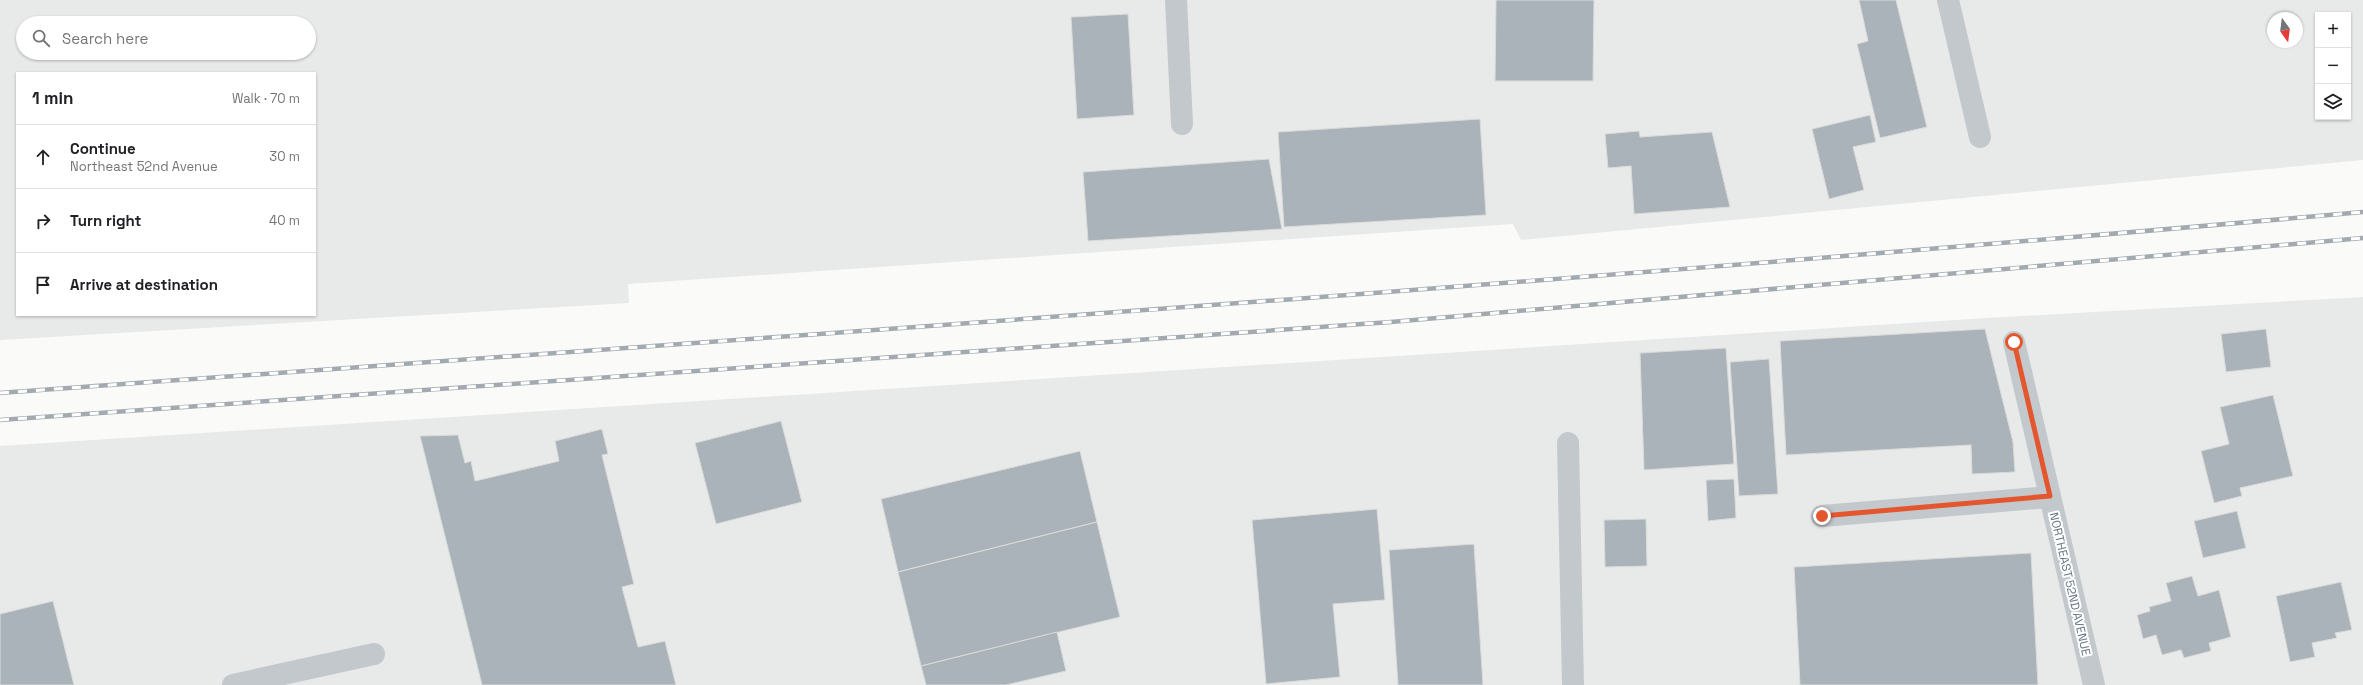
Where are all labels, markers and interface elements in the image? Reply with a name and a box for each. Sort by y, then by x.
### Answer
north arrow [2267,12,2303,48]
map controls [2315,12,2351,120]
button: + [2315,12,2351,48]
search box [16,16,316,60]
icon: search [30,27,52,49]
text: Search here [62,29,148,48]
button: − [2315,48,2351,84]
button: layers [2315,84,2351,120]
text: 1 min [32,87,74,109]
text: Walk · 70 m [232,90,300,107]
text: Continue [70,139,136,158]
icon: ahead [32,146,54,168]
text: 30 m [269,148,300,165]
text: Northeast 52nd Avenue [70,158,218,175]
icon: right [32,210,54,232]
text: Turn right [70,211,141,230]
text: 40 m [269,212,300,229]
icon: arrive [32,274,54,296]
text: Arrive at destination [70,275,218,294]
route start [2005,333,2023,351]
route end [1813,507,1831,525]
street label: NORTHEAST 52ND AVENUE [2046,511,2094,657]

